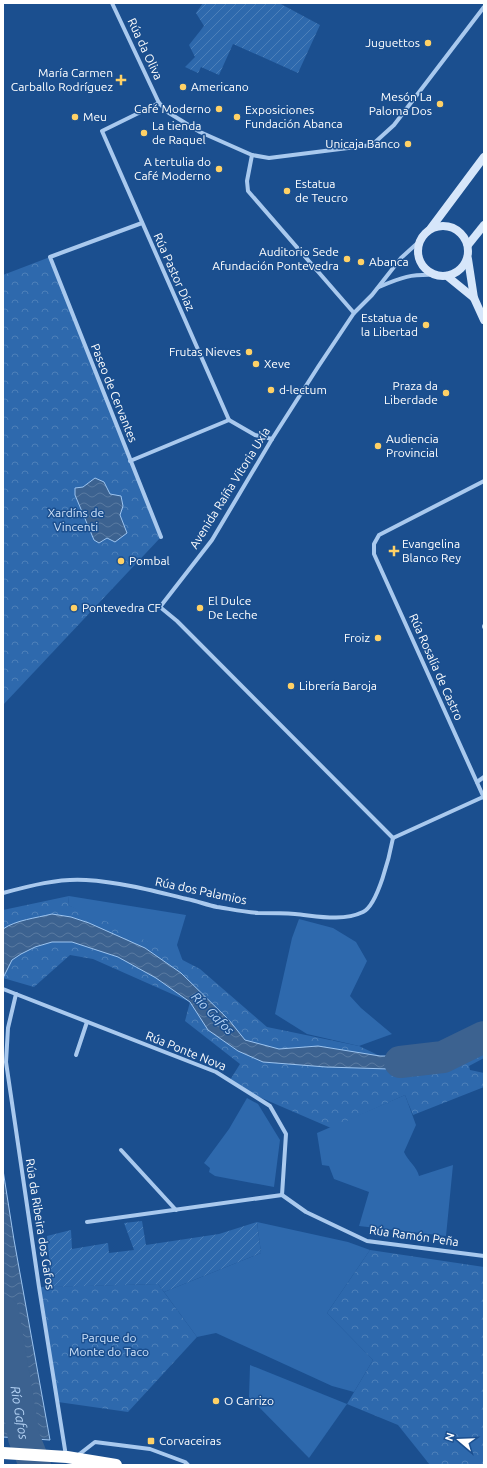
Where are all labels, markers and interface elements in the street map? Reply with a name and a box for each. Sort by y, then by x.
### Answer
street label: Rúa da Oliva [126,16,165,82]
place label: Juguettos [365,36,420,49]
marker: Juguettos [423,38,433,48]
place label: María Carmen Carballo Rodríguez [11,66,113,93]
marker: María Carmen Carballo Rodríguez [116,75,126,85]
place label: Americano [191,80,249,93]
marker: Americano [178,82,188,92]
place label: Mesón La Paloma Dos [369,90,432,117]
marker: Mesón La Paloma Dos [435,99,445,109]
place label: Café Moderno [134,102,211,115]
place label: Exposiciones Fundación Abanca [245,103,343,130]
marker: Café Moderno [214,104,224,114]
place label: Meu [83,110,107,123]
marker: Meu [70,112,80,122]
marker: Exposiciones Fundación Abanca [232,112,242,122]
place label: La tienda de Raquel [152,119,206,146]
marker: La tienda de Raquel [139,128,149,138]
place label: Unicaja Banco [325,137,400,150]
marker: Unicaja Banco [403,139,413,149]
place label: A tertulia do Café Moderno [134,155,211,182]
marker: A tertulia do Café Moderno [214,164,224,174]
place label: Estatua de Teucro [295,177,348,204]
marker: Estatua de Teucro [282,186,292,196]
street label: Rúa Pastor Díaz [151,231,198,313]
place label: Auditorio Sede Afundación Pontevedra [212,245,339,272]
marker: Auditorio Sede Afundación Pontevedra [342,254,352,264]
place label: Abanca [369,255,409,268]
marker: Abanca [356,257,366,267]
place label: Estatua de la Libertad [361,311,418,338]
marker: Estatua de la Libertad [421,320,431,330]
street label: Paseo de Cervantes [89,342,140,444]
place label: Frutas Nieves [169,345,241,358]
marker: Frutas Nieves [244,347,254,357]
place label: Xeve [264,357,290,370]
marker: Xeve [251,359,261,369]
place label: Praza da Liberdade [384,379,438,406]
place label: d-lectum [279,383,327,396]
marker: d-lectum [266,385,276,395]
marker: Praza da Liberdade [441,388,451,398]
street label: Avenida Raíña Vitoria Uxía [187,425,272,551]
place label: Audiencia Provincial [386,432,439,459]
marker: Audiencia Provincial [373,441,383,451]
park label: Xardíns de Vincenti [48,506,104,533]
place label: Evangelina Blanco Rey [402,537,461,564]
marker: Evangelina Blanco Rey [389,546,399,556]
place label: Pombal [129,554,170,567]
marker: Pombal [116,556,126,566]
place label: El Dulce De Leche [208,594,258,621]
place label: Pontevedra CF [82,601,161,614]
marker: Pontevedra CF [69,603,79,613]
marker: El Dulce De Leche [195,603,205,613]
street label: Rúa Rosalía de Castro [407,611,466,722]
place label: Froiz [344,631,370,644]
marker: Froiz [373,633,383,643]
place label: Librería Baroja [299,679,377,692]
marker: Librería Baroja [286,681,296,691]
street label: Rúa dos Palamios [154,874,248,907]
water label: Río Gafos [188,989,237,1038]
street label: Rúa Ponte Nova [144,1028,228,1073]
street label: Rúa da Ribeira dos Gafos [24,1157,57,1290]
street label: Rúa Ramón Peña [368,1223,460,1248]
park label: Parque do Monte do Taco [69,1331,149,1358]
water label: Río Gafos [8,1385,31,1441]
place label: O Carrizo [224,1394,274,1407]
marker: O Carrizo [211,1396,221,1406]
north arrow [439,1420,479,1460]
text: N [443,1431,457,1443]
place label: Corvaceiras [159,1434,221,1447]
marker: Corvaceiras [146,1436,156,1446]

